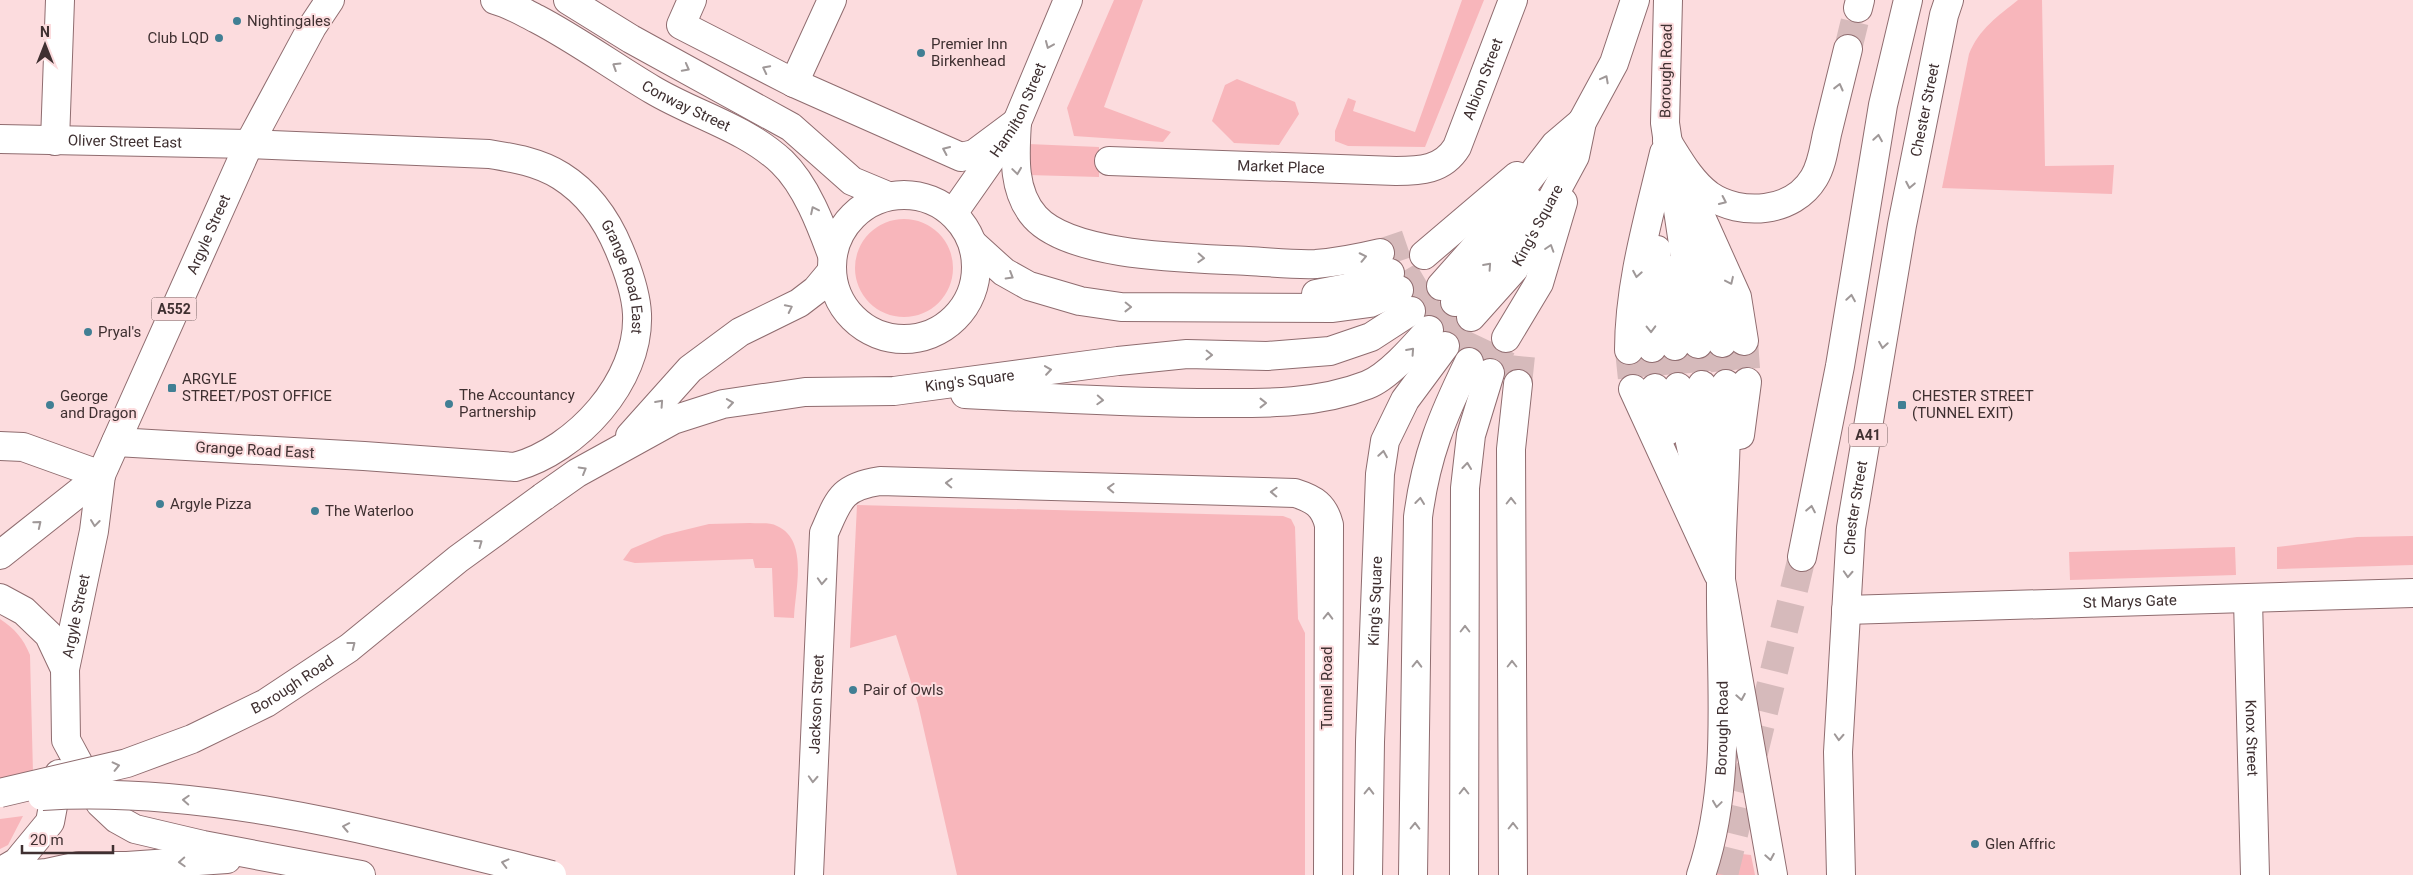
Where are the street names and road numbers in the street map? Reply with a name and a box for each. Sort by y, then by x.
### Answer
street label: Borough Road [1656,24,1676,118]
street label: Albion Street [1459,36,1507,122]
street label: Hamilton Street [986,60,1050,161]
street label: Chester Street [1907,61,1943,158]
street label: Conway Street [639,76,733,135]
street label: Oliver Street East [68,131,182,152]
street label: Market Place [1237,156,1325,178]
street label: King's Square [1508,181,1567,269]
street label: Argyle Street [183,192,234,277]
street label: Grange Road East [597,217,646,335]
road number: A552 [152,298,196,320]
street label: King's Square [924,366,1016,396]
road number: A41 [1849,424,1887,446]
street label: Grange Road East [195,438,315,462]
street label: Chester Street [1840,459,1871,555]
street label: King's Square [1365,556,1386,646]
street label: Argyle Street [59,572,94,660]
street label: St Marys Gate [2083,591,2177,612]
street label: Tunnel Road [1318,647,1336,729]
street label: Borough Road [248,652,337,718]
street label: Jackson Street [805,654,828,754]
street label: Borough Road [1712,681,1732,776]
street label: Knox Street [2242,699,2261,777]

